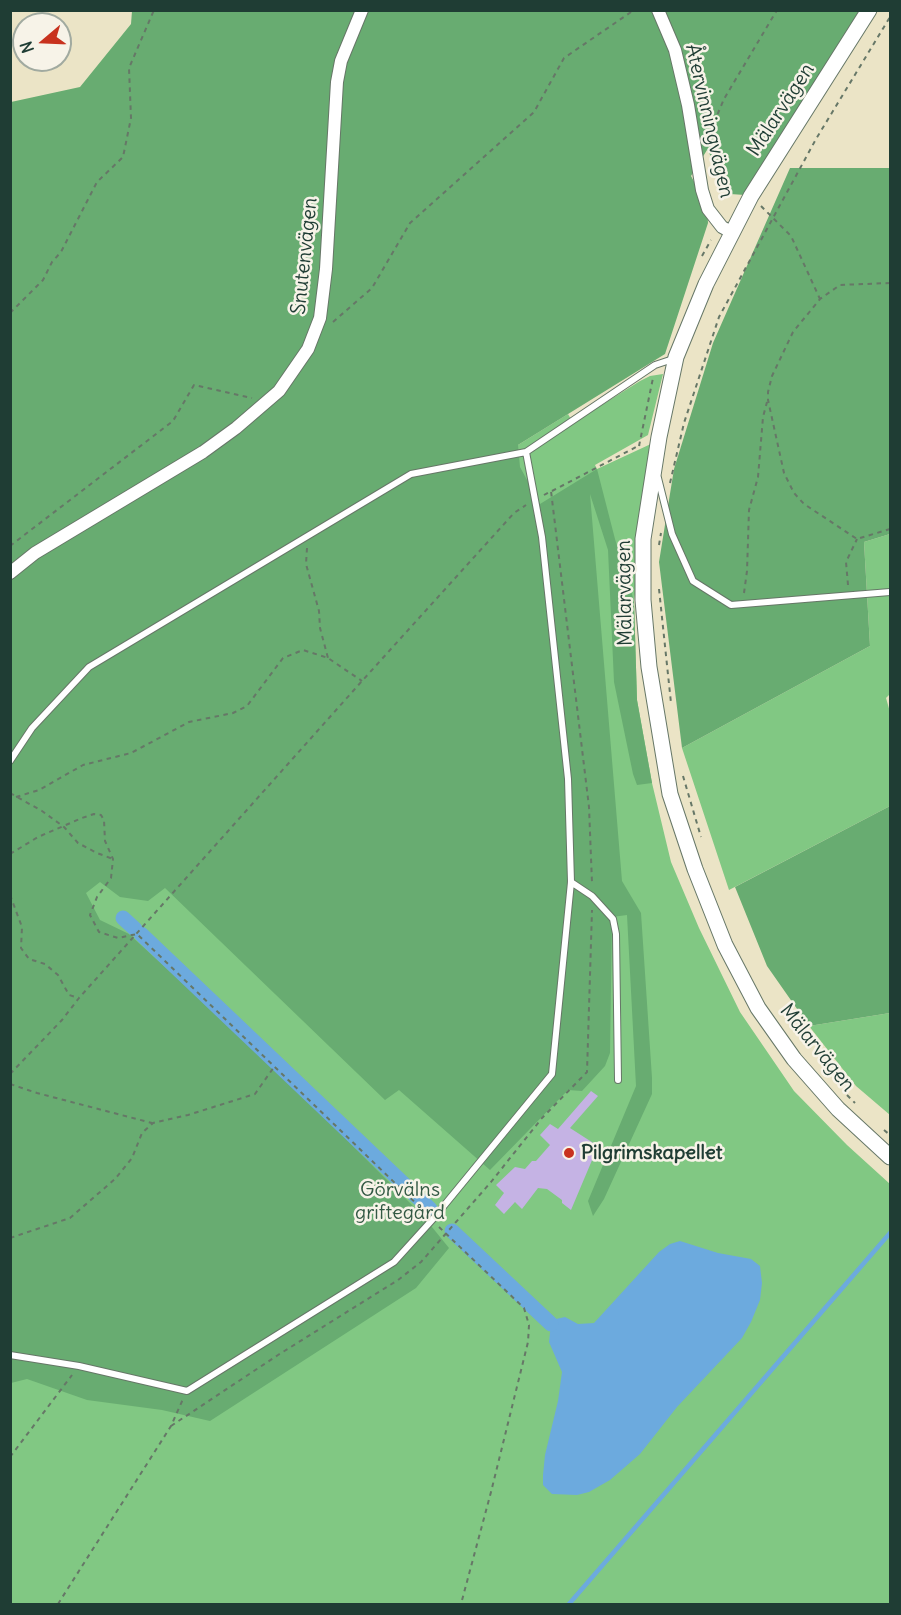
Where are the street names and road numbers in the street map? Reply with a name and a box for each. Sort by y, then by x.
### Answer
street label: Återvinningvägen [680,42,738,200]
street label: Mälarvägen [742,59,820,161]
street label: Snutenvägen [287,196,323,316]
street label: Mälarvägen [612,540,638,646]
street label: Mälarvägen [774,999,860,1097]

